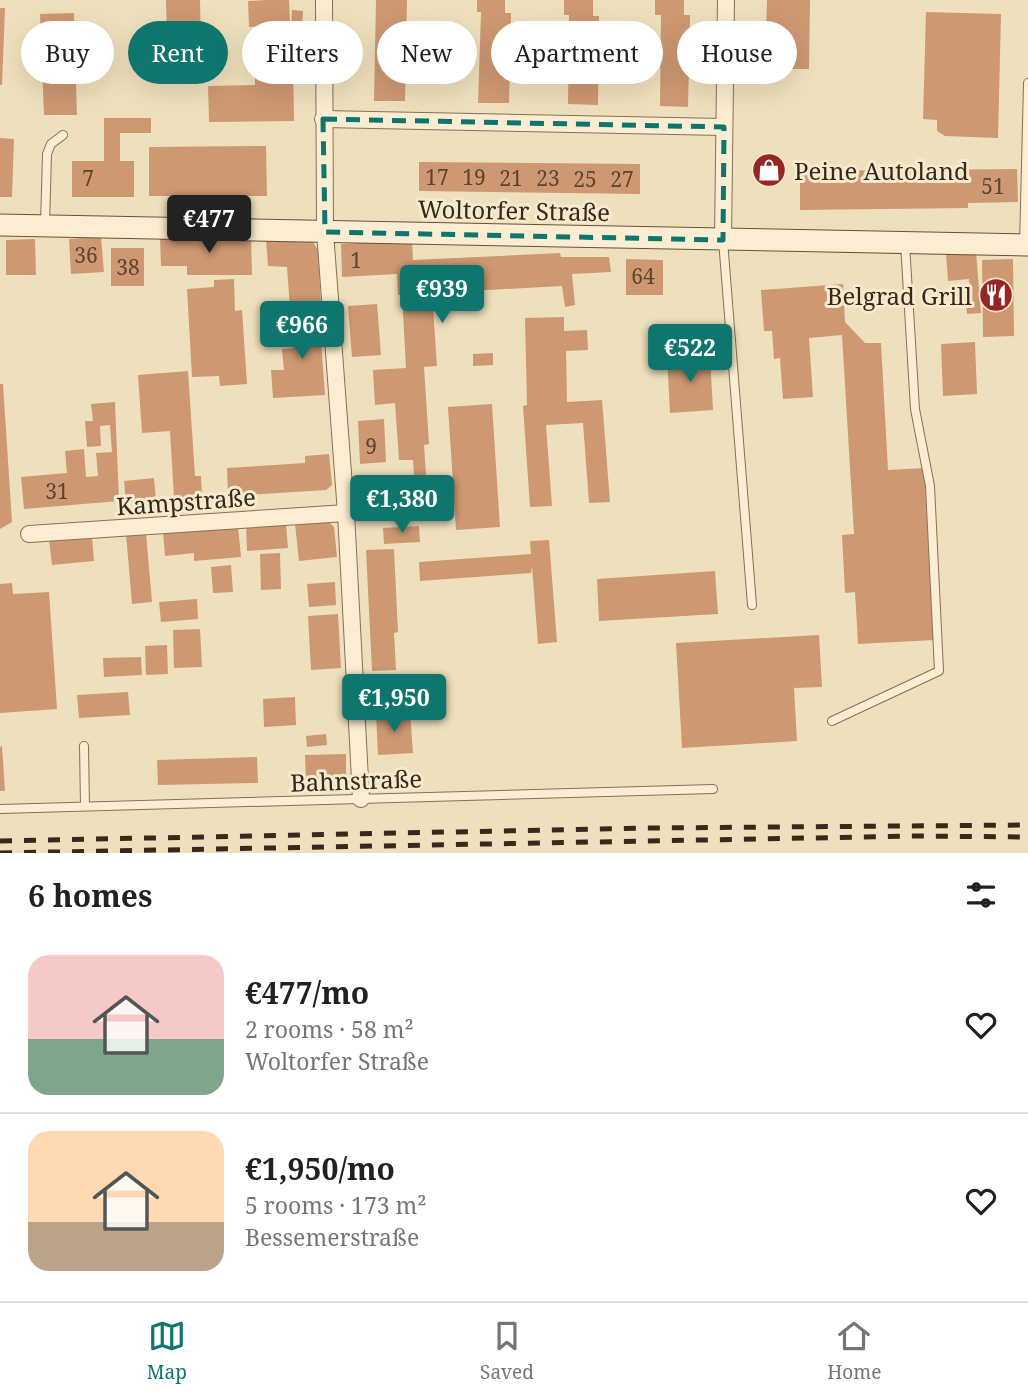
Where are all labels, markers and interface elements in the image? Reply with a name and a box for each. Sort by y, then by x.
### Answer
chip: Buy [21,21,114,84]
chip: Rent [128,21,228,84]
chip: Filters [242,21,363,84]
chip: New [377,21,477,84]
chip: Apartment [491,21,663,84]
chip: House [677,21,797,84]
shop icon: Peine Autoland [750,151,788,189]
place label: Peine Autoland [794,154,969,187]
house number: 17 [425,163,449,191]
house number: 19 [462,163,486,191]
house number: 7 [82,164,94,192]
house number: 21 [499,164,523,192]
house number: 23 [536,164,560,192]
house number: 25 [573,165,597,193]
house number: 27 [610,165,634,193]
house number: 51 [981,172,1005,200]
street label: Woltorfer Straße [418,192,610,228]
pin: €477 [168,196,250,255]
text: €477 [183,202,235,234]
house number: 36 [74,241,98,269]
house number: 1 [350,246,362,274]
house number: 38 [116,253,140,281]
house number: 64 [631,262,655,290]
pin: €939 [401,266,483,325]
text: €939 [416,272,468,304]
restaurant icon: Belgrad Grill [977,276,1015,314]
place label: Belgrad Grill [827,279,973,312]
pin: €966 [261,302,343,361]
text: €966 [276,308,328,340]
pin: €522 [649,324,731,384]
text: €522 [664,331,716,363]
house number: 9 [365,432,377,460]
pin: €1,380 [345,476,459,535]
house number: 31 [45,477,69,505]
street label: Kampstraße [115,480,257,522]
text: €1,380 [366,482,438,514]
pin: €1,950 [337,674,451,734]
text: €1,950 [358,681,430,713]
street label: Bahnstraße [290,761,422,799]
text: 6 homes [28,875,152,916]
icon: filters [962,876,1000,914]
text: €477/mo [245,972,369,1013]
icon: home [84,983,168,1067]
icon: heart [962,1006,1000,1044]
text: 2 rooms · 58 m² [245,1013,414,1045]
text: Woltorfer Straße [245,1045,429,1077]
text: €1,950/mo [245,1148,395,1189]
icon: home [84,1159,168,1243]
icon: heart [962,1182,1000,1220]
text: 5 rooms · 173 m² [245,1189,427,1221]
text: Bessemerstraße [245,1221,419,1253]
tab: Map [147,1317,187,1385]
tab: Saved [480,1317,534,1385]
tab: Home [827,1317,881,1385]

